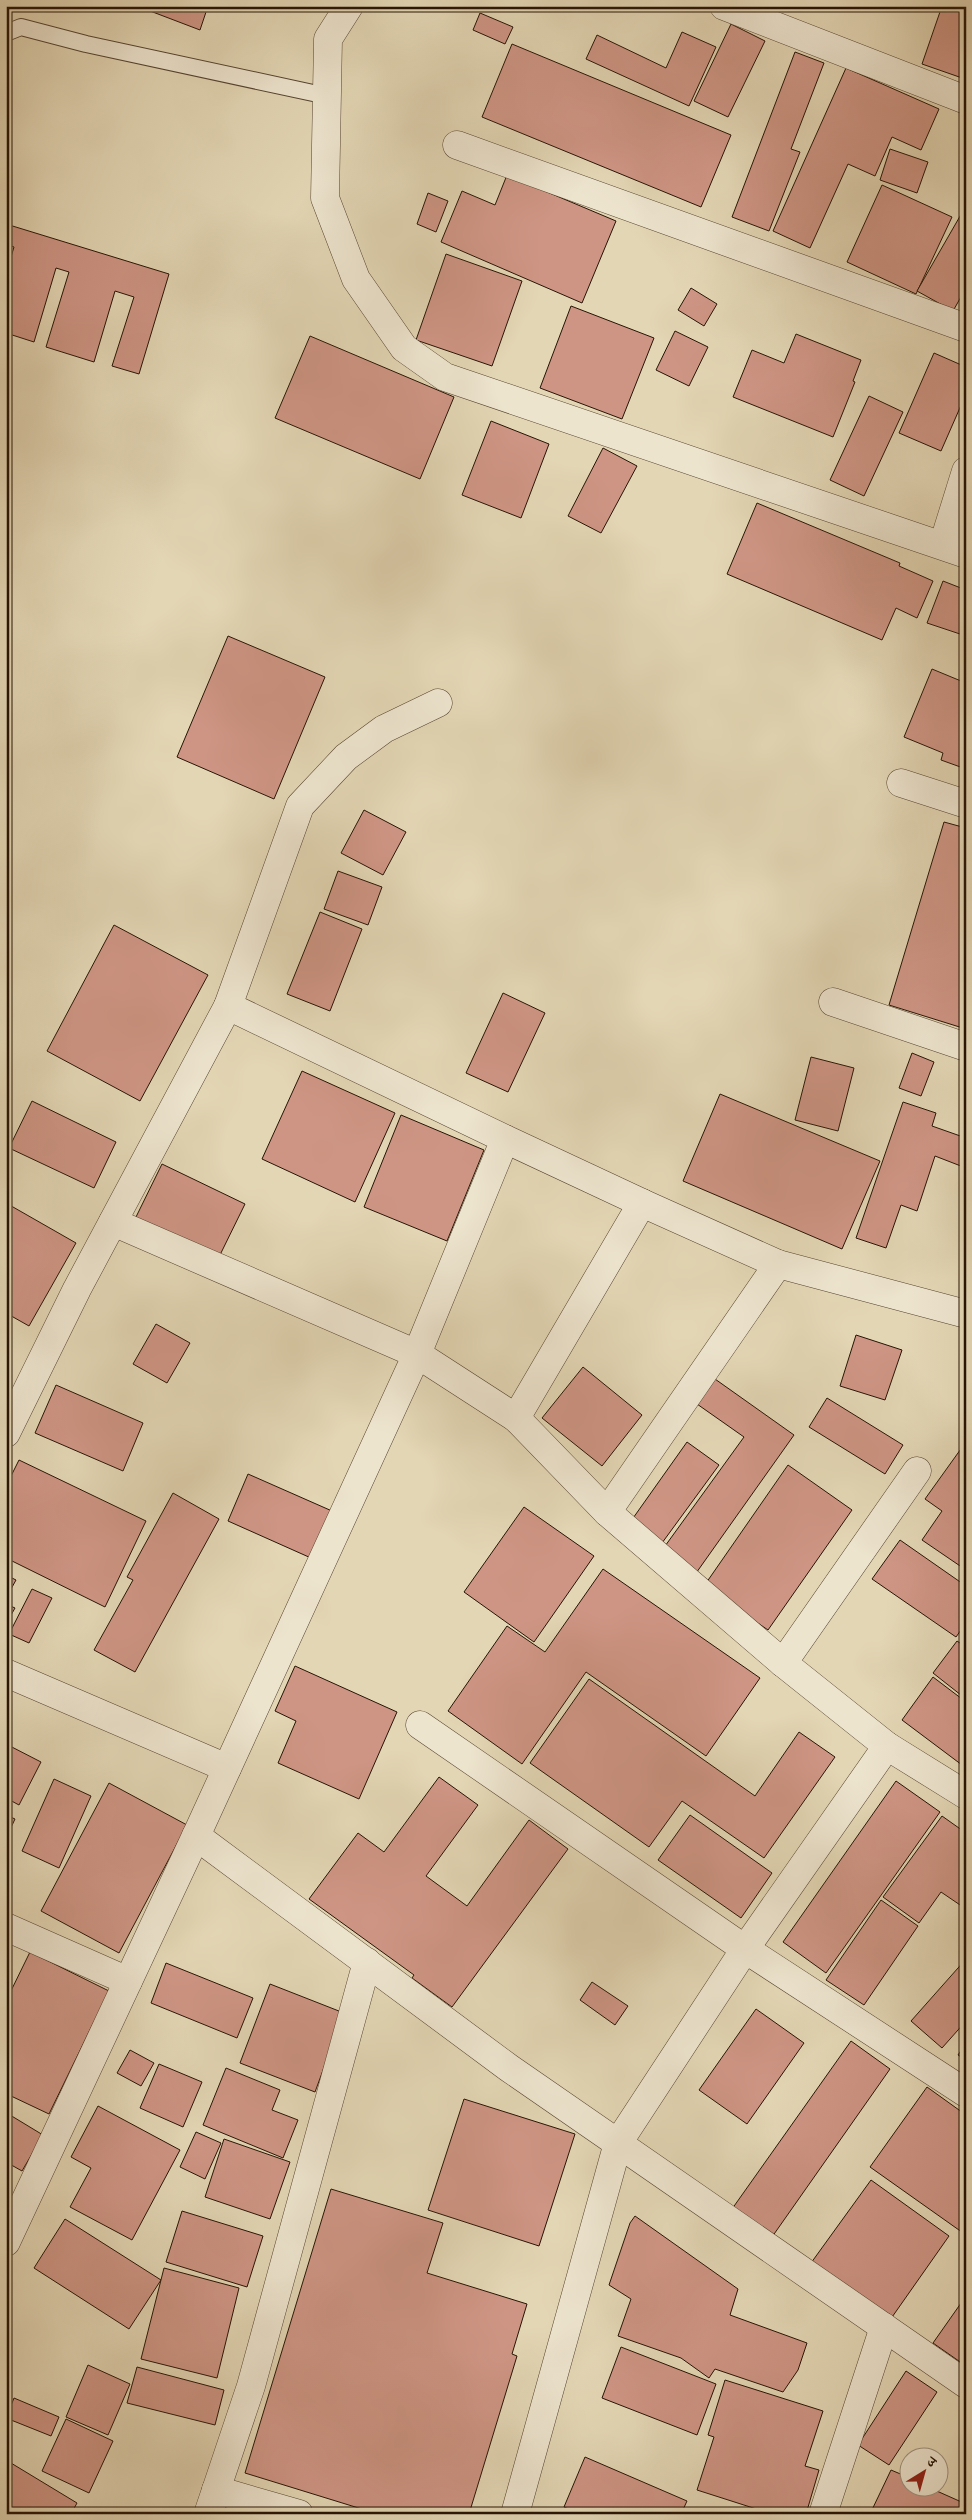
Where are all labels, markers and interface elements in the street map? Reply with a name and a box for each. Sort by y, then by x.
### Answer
north arrow [900,2448,950,2498]
text: उ [923,2454,939,2471]

